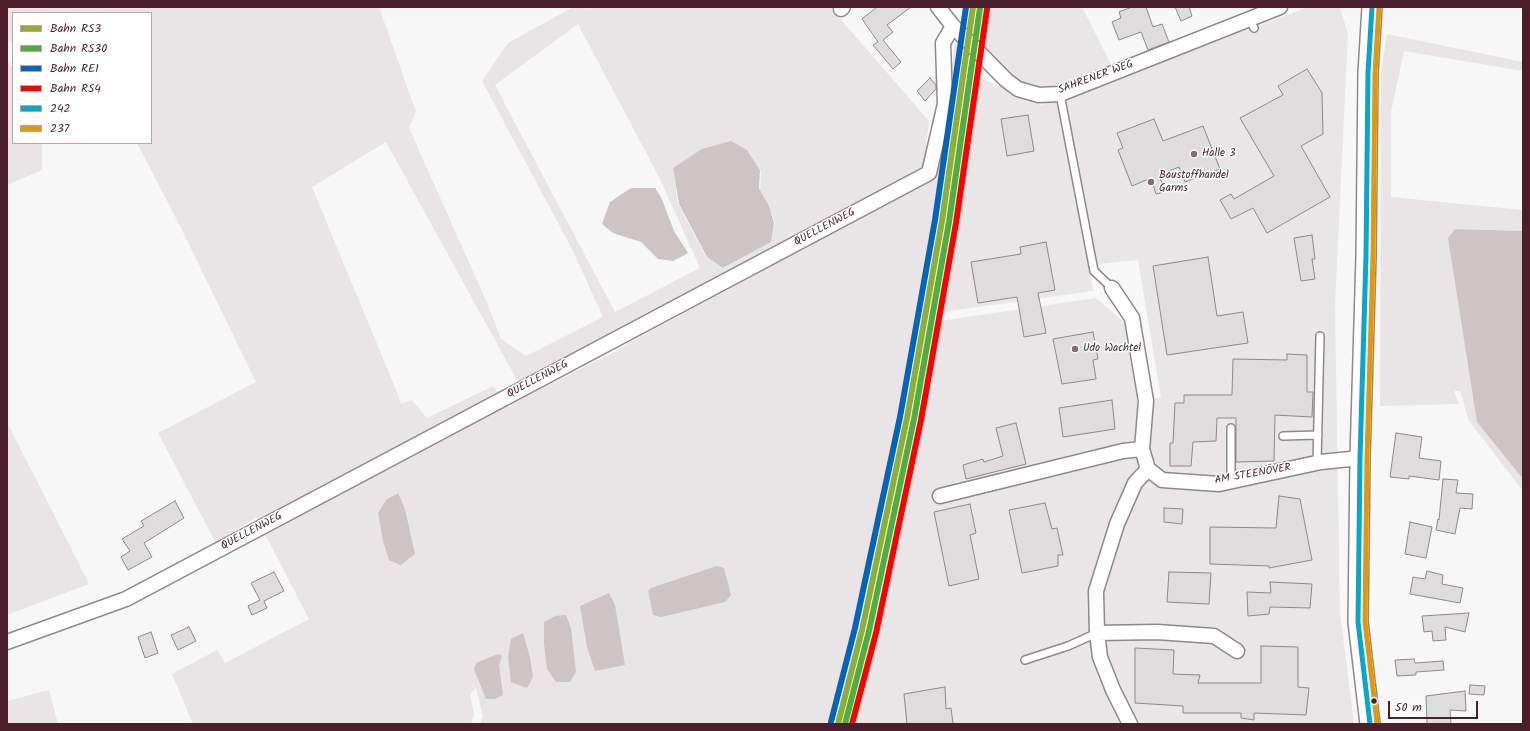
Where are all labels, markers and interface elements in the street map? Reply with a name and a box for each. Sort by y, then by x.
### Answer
legend [12,12,152,144]
text: Bahn RS3 [50,19,101,38]
text: Bahn RS30 [50,39,107,58]
street label: SAHRENER WEG [1057,58,1135,98]
text: Bahn RE1 [50,59,99,78]
text: Bahn RS4 [50,79,101,98]
text: 242 [50,99,71,118]
text: 237 [50,119,69,138]
place label: Halle 3 [1202,147,1236,161]
marker: Halle 3 [1189,149,1199,159]
place label: Baustoffhandel Garms [1159,169,1229,195]
marker: Baustoffhandel Garms [1146,177,1156,187]
street label: QUELLENWEG [792,206,858,250]
place label: Udo Wachtel [1083,342,1141,356]
marker: Udo Wachtel [1070,344,1080,354]
street label: QUELLENWEG [505,358,571,402]
street label: AM STEENÖVER [1214,462,1292,488]
street label: QUELLENWEG [219,510,285,554]
scale bar [1390,693,1480,719]
unlabelled marker [1369,696,1379,706]
text: 50 m [1395,698,1422,717]

